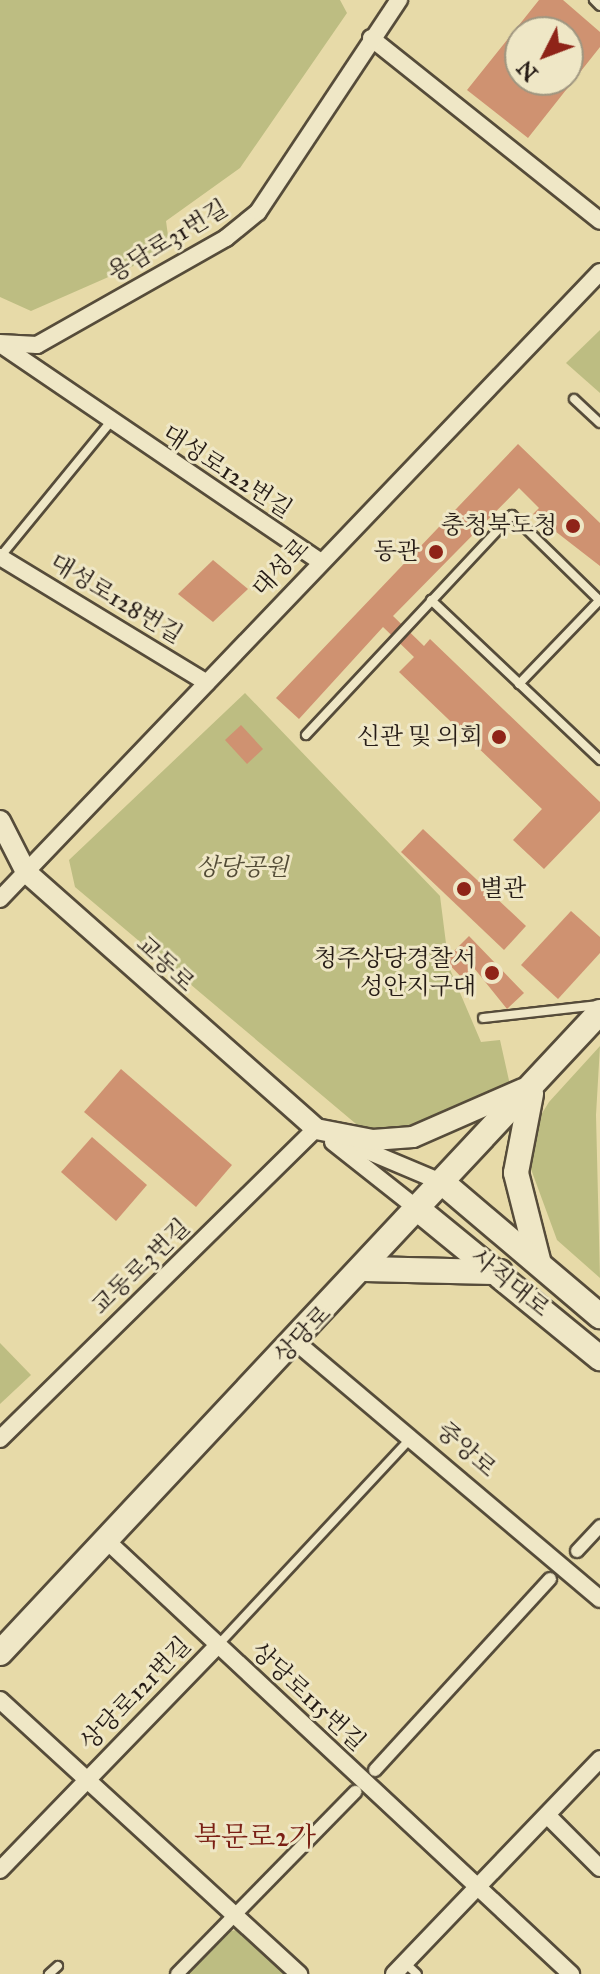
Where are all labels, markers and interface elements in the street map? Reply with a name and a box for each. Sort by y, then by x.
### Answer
north arrow [504,16,584,96]
text: N [511,55,544,87]
street label: 용담로31번길 [103,194,233,288]
street label: 대성로122번길 [157,419,297,525]
place label: 충청북도청 [441,512,557,540]
marker: 충청북도청 [564,517,582,535]
street label: 대성로 [247,533,315,603]
place label: 동관 [374,538,420,566]
marker: 동관 [427,543,445,561]
street label: 대성로128번길 [44,548,188,650]
place label: 신관 및 의회 [357,723,483,751]
marker: 신관 및 의회 [490,728,508,746]
park label: 상당공원 [196,854,288,882]
place label: 별관 [480,875,526,903]
marker: 별관 [455,880,473,898]
street label: 교동로 [130,930,200,998]
place label: 청주상당경찰서 성안지구대 [314,945,476,1001]
marker: 청주상당경찰서 성안지구대 [483,964,501,982]
street label: 교동로3번길 [86,1213,196,1321]
street label: 사직대로 [465,1243,555,1323]
street label: 상당로 [268,1300,338,1370]
street label: 중앙로 [430,1416,502,1484]
street label: 상당로121번길 [75,1631,197,1757]
street label: 상당로115번길 [245,1637,371,1757]
district label: 북문로2가 [194,1820,316,1854]

